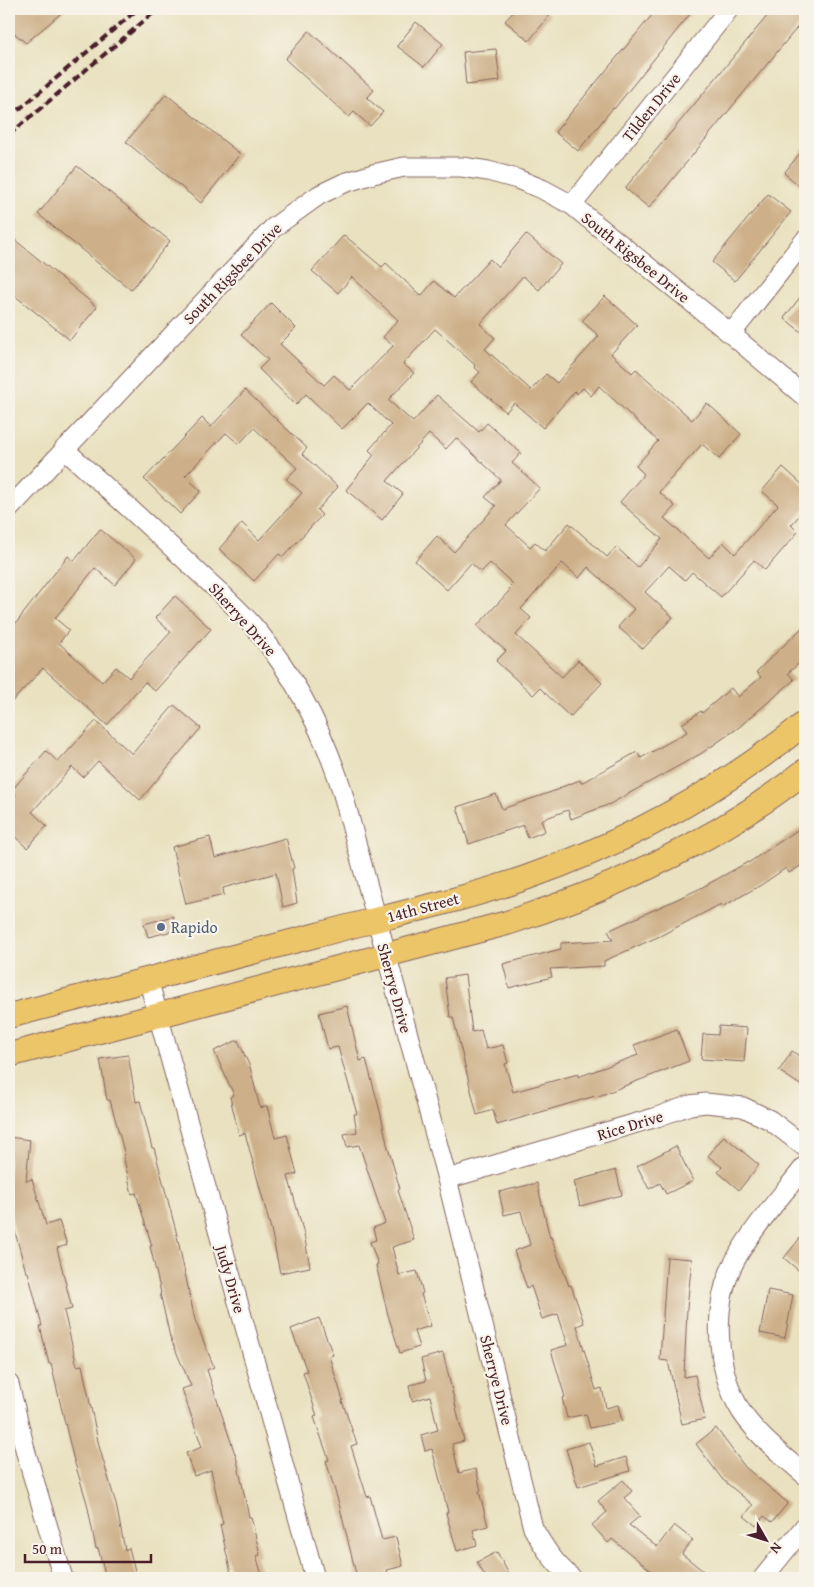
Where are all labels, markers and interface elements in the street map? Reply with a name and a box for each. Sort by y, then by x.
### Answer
street label: Tilden Drive [616,67,686,147]
street label: South Rigsbee Drive [577,206,695,308]
street label: South Rigsbee Drive [177,217,287,329]
street label: Sherrye Drive [203,577,283,661]
street label: 14th Street [384,886,462,928]
place label: Rapido [171,915,218,939]
marker: Rapido [155,921,167,933]
street label: Sherrye Drive [371,940,419,1036]
street label: Rice Drive [594,1104,666,1146]
street label: Judy Drive [209,1240,252,1316]
street label: Sherrye Drive [474,1332,520,1428]
north arrow [742,1514,792,1564]
scale bar [25,1532,151,1564]
text: 50 m [32,1538,63,1559]
text: N [765,1538,787,1559]

